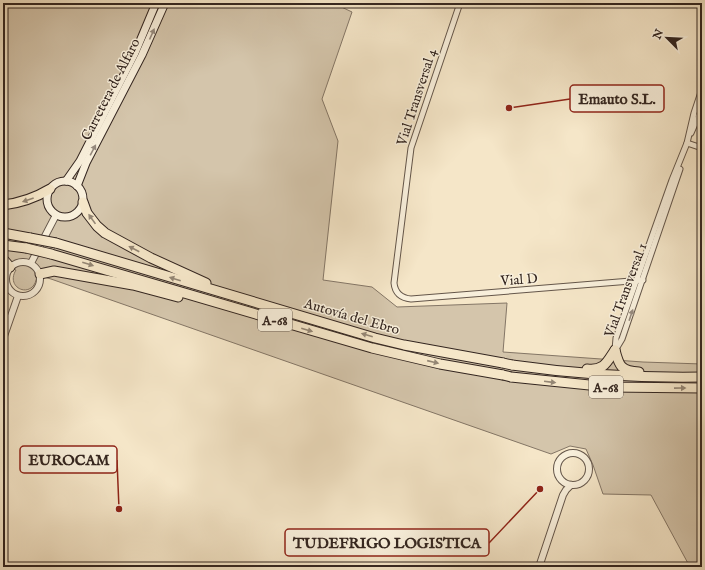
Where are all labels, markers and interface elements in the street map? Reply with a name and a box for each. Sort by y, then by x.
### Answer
north arrow [647,18,687,58]
text: N [650,27,667,42]
one-way arrow [149,28,155,40]
street label: Carretera de Alfaro [77,35,145,144]
street label: Vial Transversal 4 [392,46,441,149]
callout: Emauto S.L. [570,85,664,112]
text: Emauto S.L. [578,90,656,109]
one-way arrow [90,144,97,156]
one-way arrow [21,197,33,203]
one-way arrow [88,214,96,224]
street label: Vial Transversal 1 [600,241,651,341]
one-way arrow [128,246,140,252]
one-way arrow [83,261,95,267]
street label: Vial D [499,270,538,290]
one-way arrow [168,276,180,282]
street label: Autovía del Ebro [301,294,402,339]
one-way arrow [628,308,634,320]
road number: A-68 [258,309,292,331]
one-way arrow [301,327,313,333]
one-way arrow [360,332,372,338]
one-way arrow [426,360,439,366]
road number: A-68 [589,376,623,398]
one-way arrow [544,378,556,385]
one-way arrow [674,385,687,391]
callout: EUROCAM [20,446,117,473]
text: EUROCAM [28,451,110,470]
callout: TUDEFRIGO LOGISTICA [285,529,489,556]
text: TUDEFRIGO LOGISTICA [292,534,482,553]

